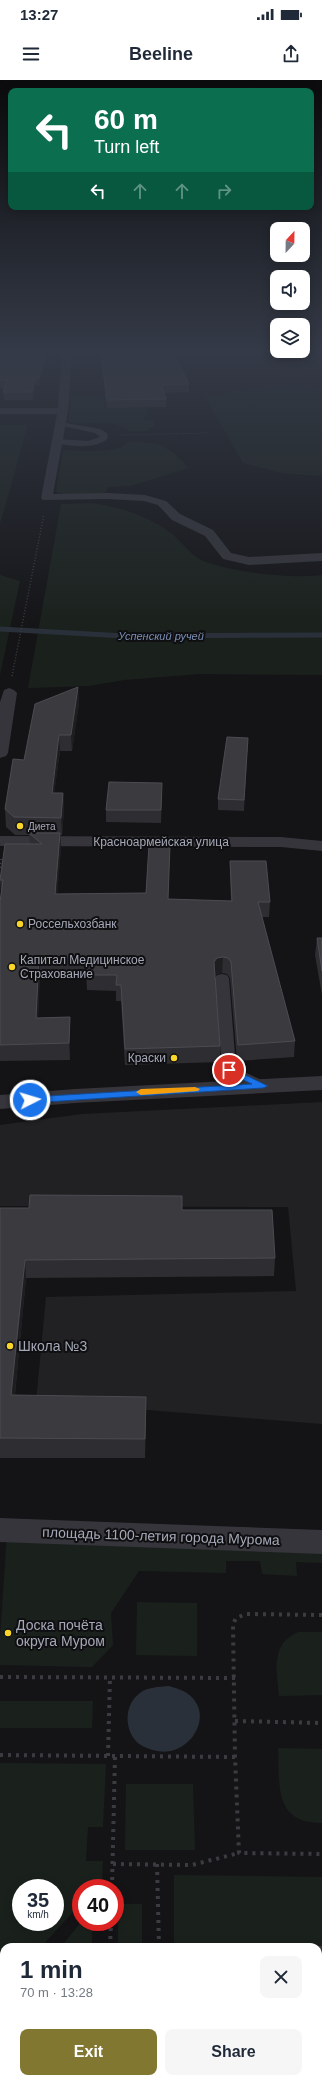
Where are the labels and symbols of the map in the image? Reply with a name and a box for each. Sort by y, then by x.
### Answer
north arrow [270,222,310,262]
water label: Успенский ручей [117,630,204,642]
marker: Диета [15,821,25,831]
place label: Диета [28,821,56,832]
street label: Красноармейская улица [93,835,229,849]
place label: Россельхозбанк [28,917,117,931]
marker: Россельхозбанк [15,919,25,929]
place label: Капитал Медицинское Страхование [20,953,145,981]
marker: Капитал Медицинское Страхование [7,962,17,972]
place label: Краски [128,1051,166,1065]
marker: Краски [169,1053,179,1063]
pin [212,1053,246,1087]
position arrow [9,1079,51,1121]
place label: Школа №3 [18,1338,87,1354]
marker: Школа №3 [5,1341,15,1351]
street label: площадь 1100-летия города Мурома [42,1524,280,1548]
place label: Доска почёта округа Муром [16,1617,105,1649]
marker: Доска почёта округа Муром [3,1628,13,1638]
speed limit sign: 40 [72,1879,124,1931]

